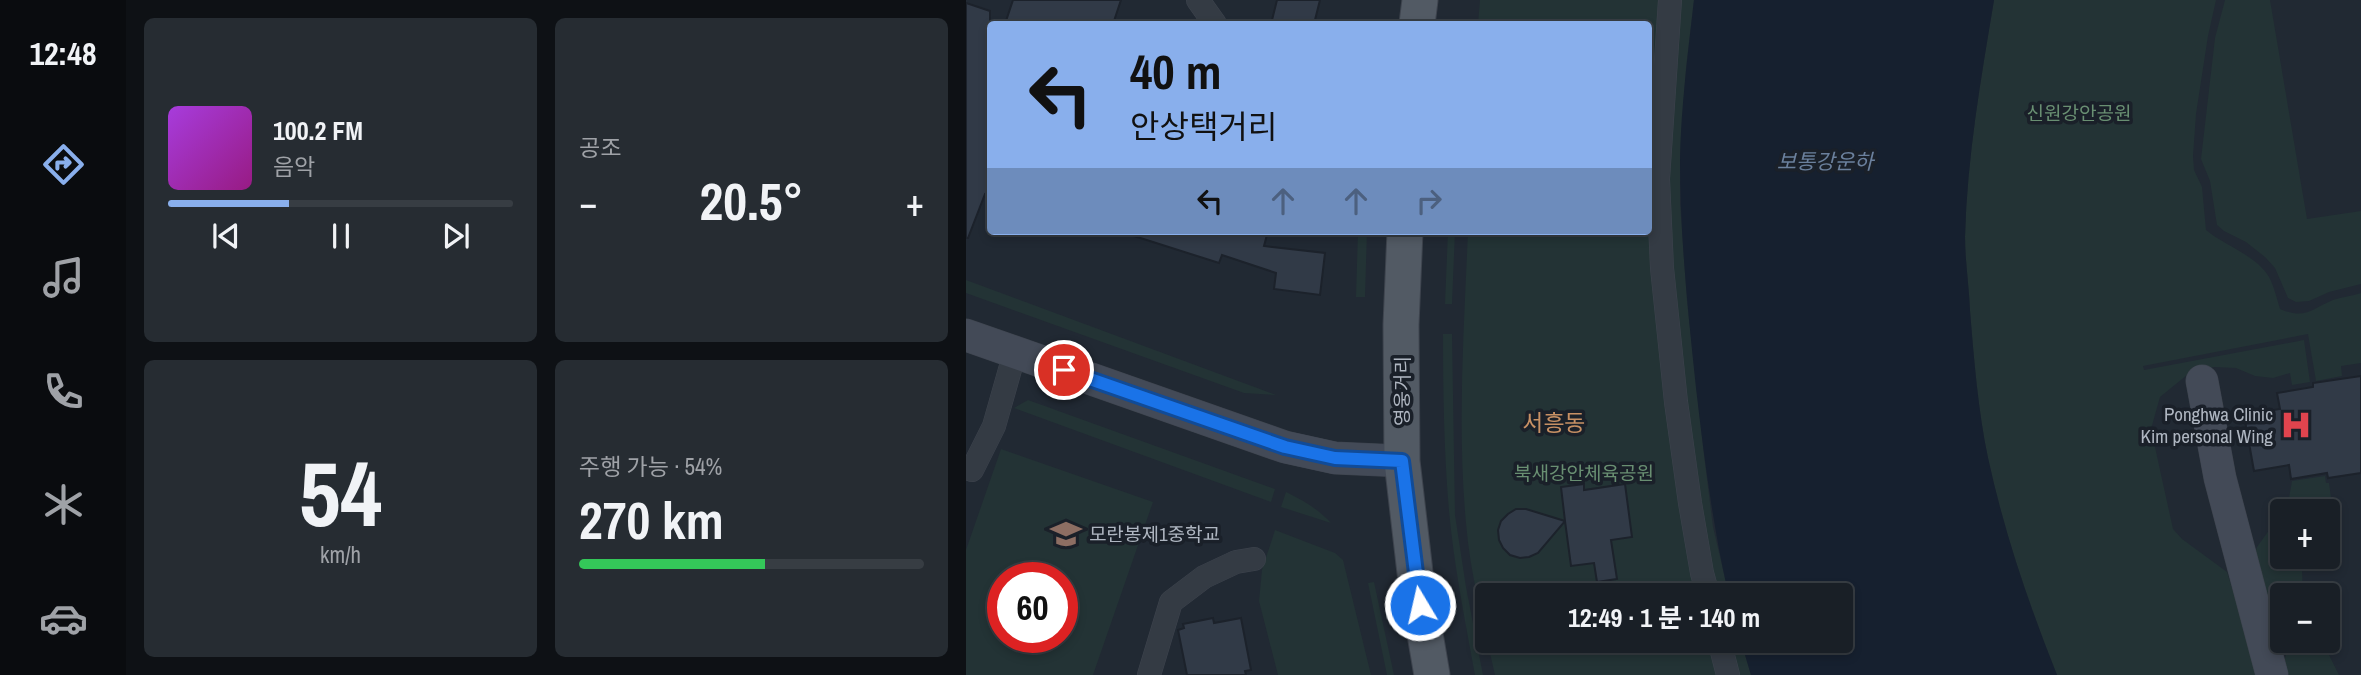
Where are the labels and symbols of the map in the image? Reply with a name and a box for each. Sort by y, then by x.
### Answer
park label: 신원강안공원 [2027,100,2131,126]
water label: 보통강운하 [1777,147,1876,176]
pin [1034,340,1094,400]
street label: 영웅거리 [1389,356,1415,426]
place label: Ponghwa Clinic Kim personal Wing [2141,401,2273,449]
district label: 서흥동 [1522,407,1586,438]
hospital icon: Ponghwa Clinic Kim personal Wing [2279,408,2313,442]
park label: 북새강안체육공원 [1514,460,1654,486]
school or university icon: 모란봉제1중학교 [1049,517,1083,551]
place label: 모란봉제1중학교 [1089,521,1220,547]
speed limit sign: 60 [987,562,1078,653]
position arrow [1383,568,1457,642]

